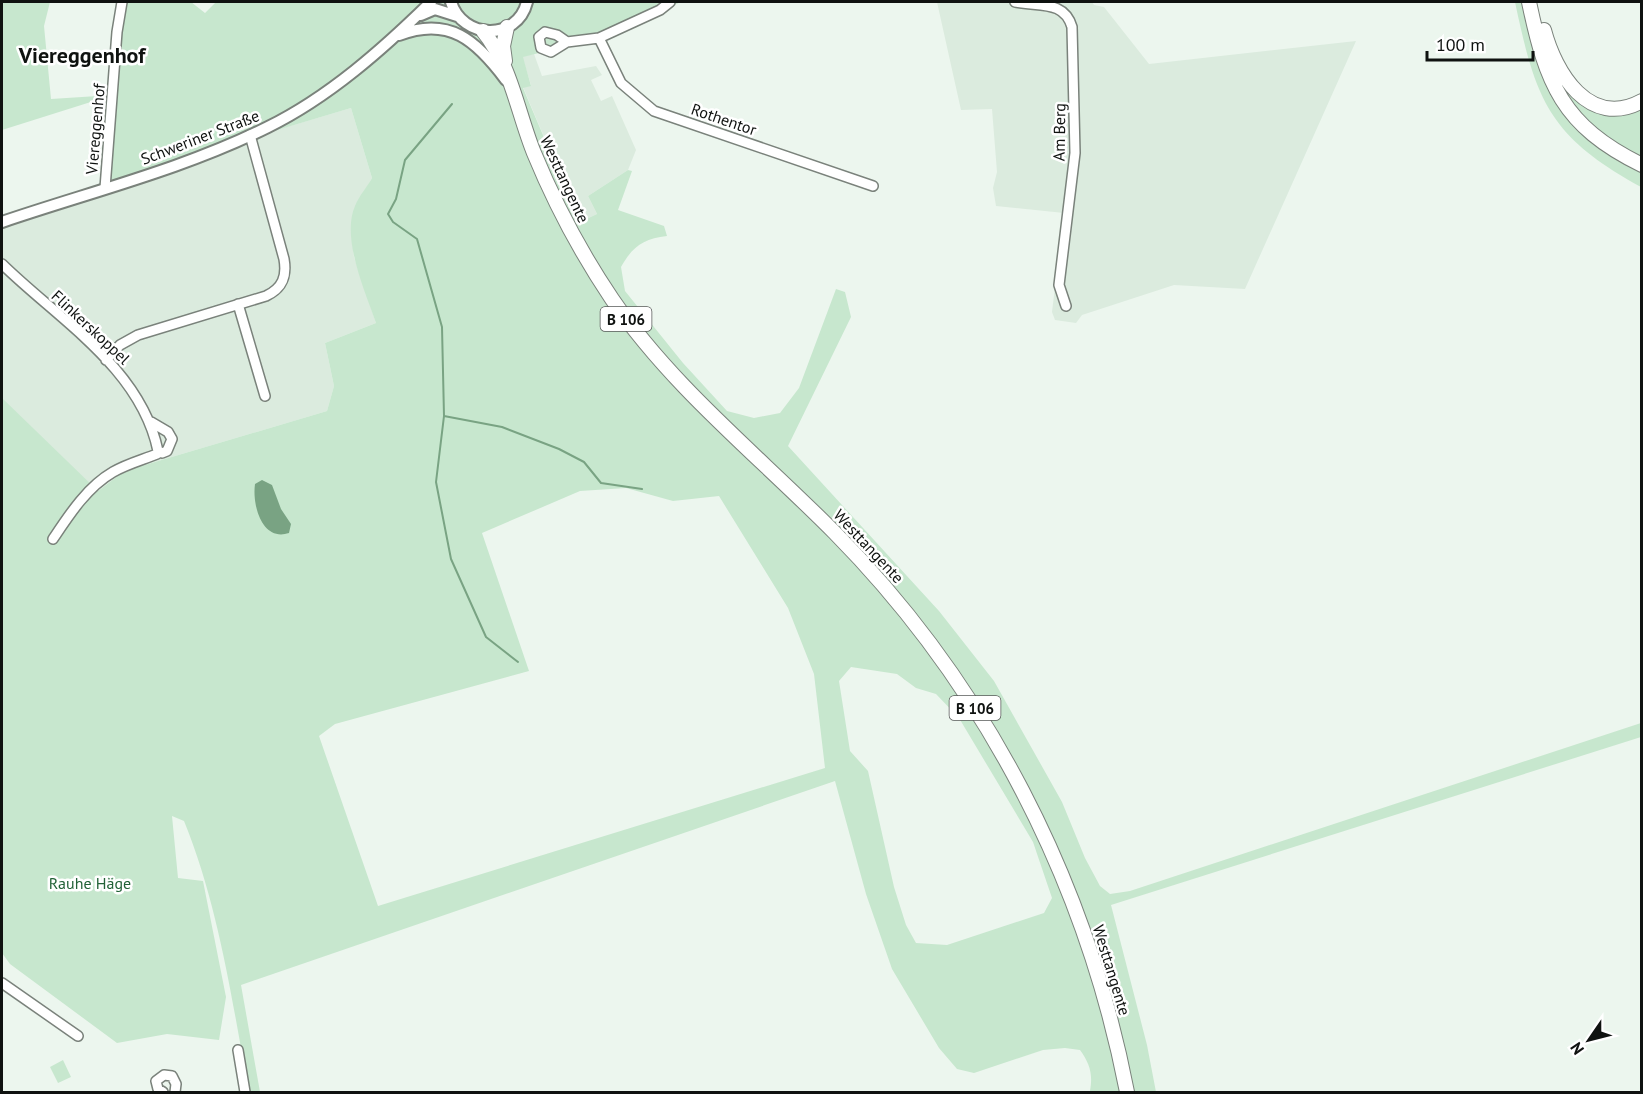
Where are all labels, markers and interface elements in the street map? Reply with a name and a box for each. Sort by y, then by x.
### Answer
scale bar [1427,24,1534,62]
text: 100 m [1436,33,1485,56]
district label: Viereggenhof [18,41,147,69]
street label: Viereggenhof [81,82,109,176]
street label: Rothentor [689,99,760,140]
street label: Am Berg [1048,103,1070,161]
street label: Schweriner Straße [138,105,262,169]
street label: Westtangente [536,132,594,226]
street label: Flinkerskoppel [48,286,135,369]
road number: B 106 [600,307,652,331]
street label: Westtangente [830,505,908,587]
road number: B 106 [950,696,1000,720]
park label: Rauhe Häge [49,873,131,893]
street label: Westtangente [1089,922,1135,1018]
north arrow [1559,1010,1619,1070]
text: N [1566,1039,1588,1059]

